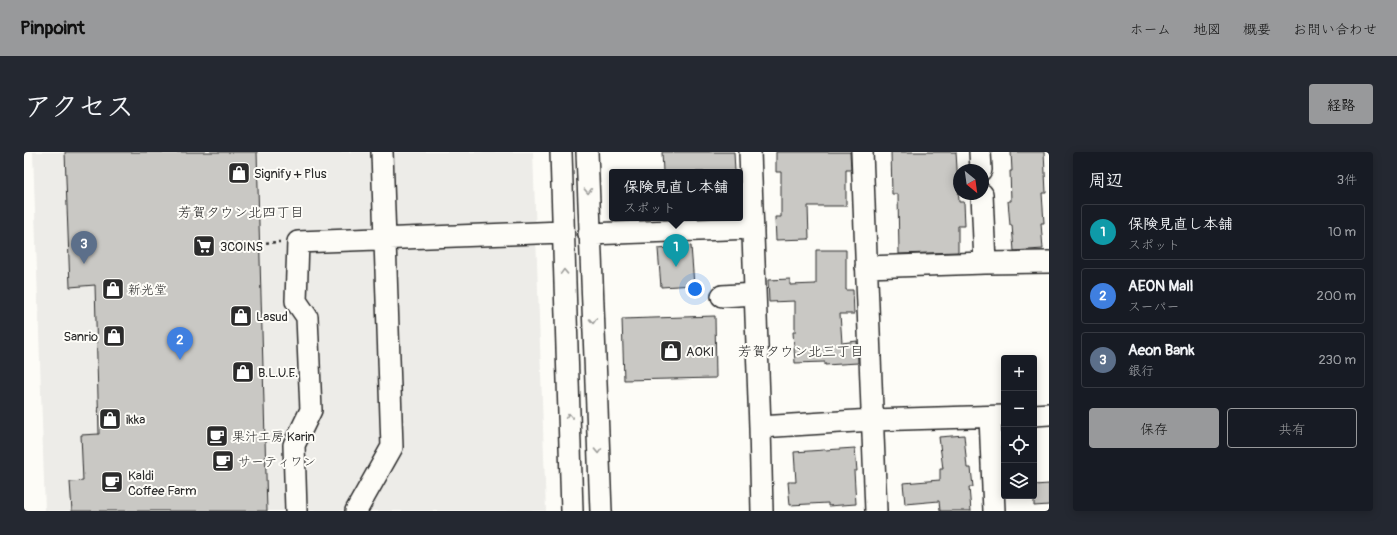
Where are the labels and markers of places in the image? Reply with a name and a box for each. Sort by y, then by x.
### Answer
shop icon: Signify + Plus [226,160,252,186]
place label: Signify + Plus [254,166,327,182]
pin: 3 [71,231,97,264]
supermarket icon: 3COINS [191,233,217,259]
pin: 1 [663,234,689,267]
place label: 3COINS [220,239,263,255]
shop icon: 新光堂 [100,276,126,302]
place label: 新光堂 [128,282,167,298]
shop icon: Lasud [228,303,254,329]
place label: Lasud [256,309,288,325]
shop icon: Sanrio [101,323,127,349]
pin: 2 [167,327,193,360]
place label: Sanrio [63,329,98,345]
shop icon: AOKI [658,338,684,364]
place label: AOKI [686,344,714,360]
shop icon: B.L.U.E. [230,359,256,385]
place label: B.L.U.E. [258,365,298,381]
shop icon: ikka [97,406,123,432]
place label: ikka [126,412,145,428]
cafe icon: 果汁工房 Karin [204,423,230,449]
place label: 果汁工房 Karin [232,429,315,445]
cafe icon: サーティワン [210,448,236,474]
place label: サーティワン [238,454,316,470]
place label: Kaldi Coffee Farm [128,468,196,499]
cafe icon: Kaldi Coffee Farm [99,469,125,495]

